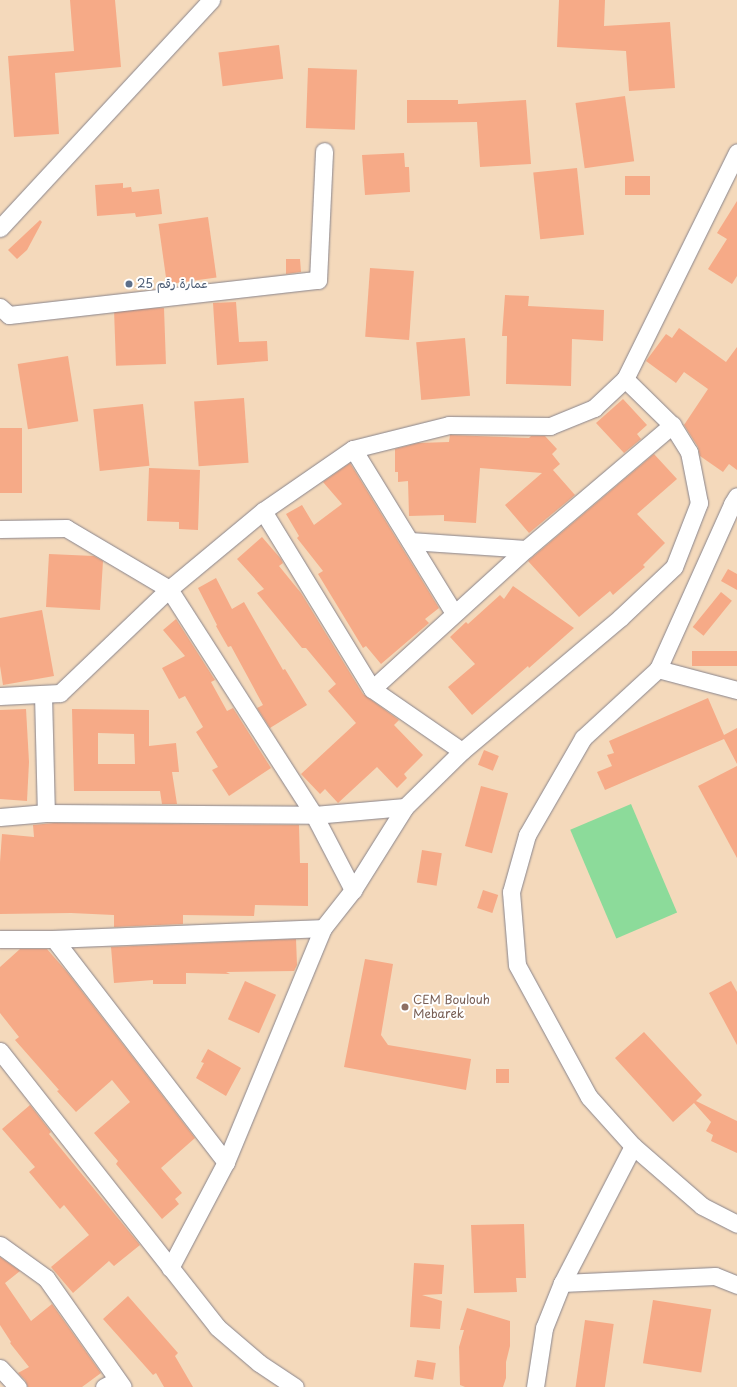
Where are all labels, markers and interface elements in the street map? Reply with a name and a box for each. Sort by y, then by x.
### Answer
place label: عمارة رقم 25 [137,277,208,291]
marker: عمارة رقم 25 [124,279,134,289]
place label: CEM Boulouh Mebarek [413,993,491,1021]
marker: CEM Boulouh Mebarek [400,1002,410,1012]

